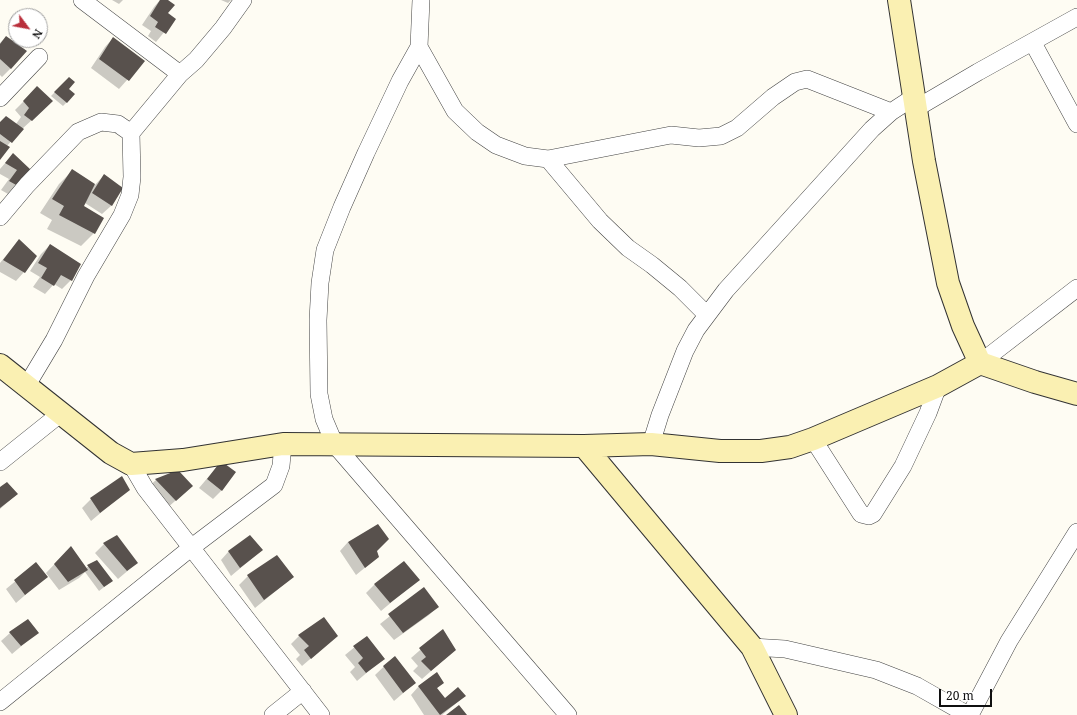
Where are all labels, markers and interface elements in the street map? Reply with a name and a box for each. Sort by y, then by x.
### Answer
north arrow [8,8,48,48]
text: N [29,26,46,42]
scale bar [941,681,994,707]
text: 20 m [946,687,974,704]

